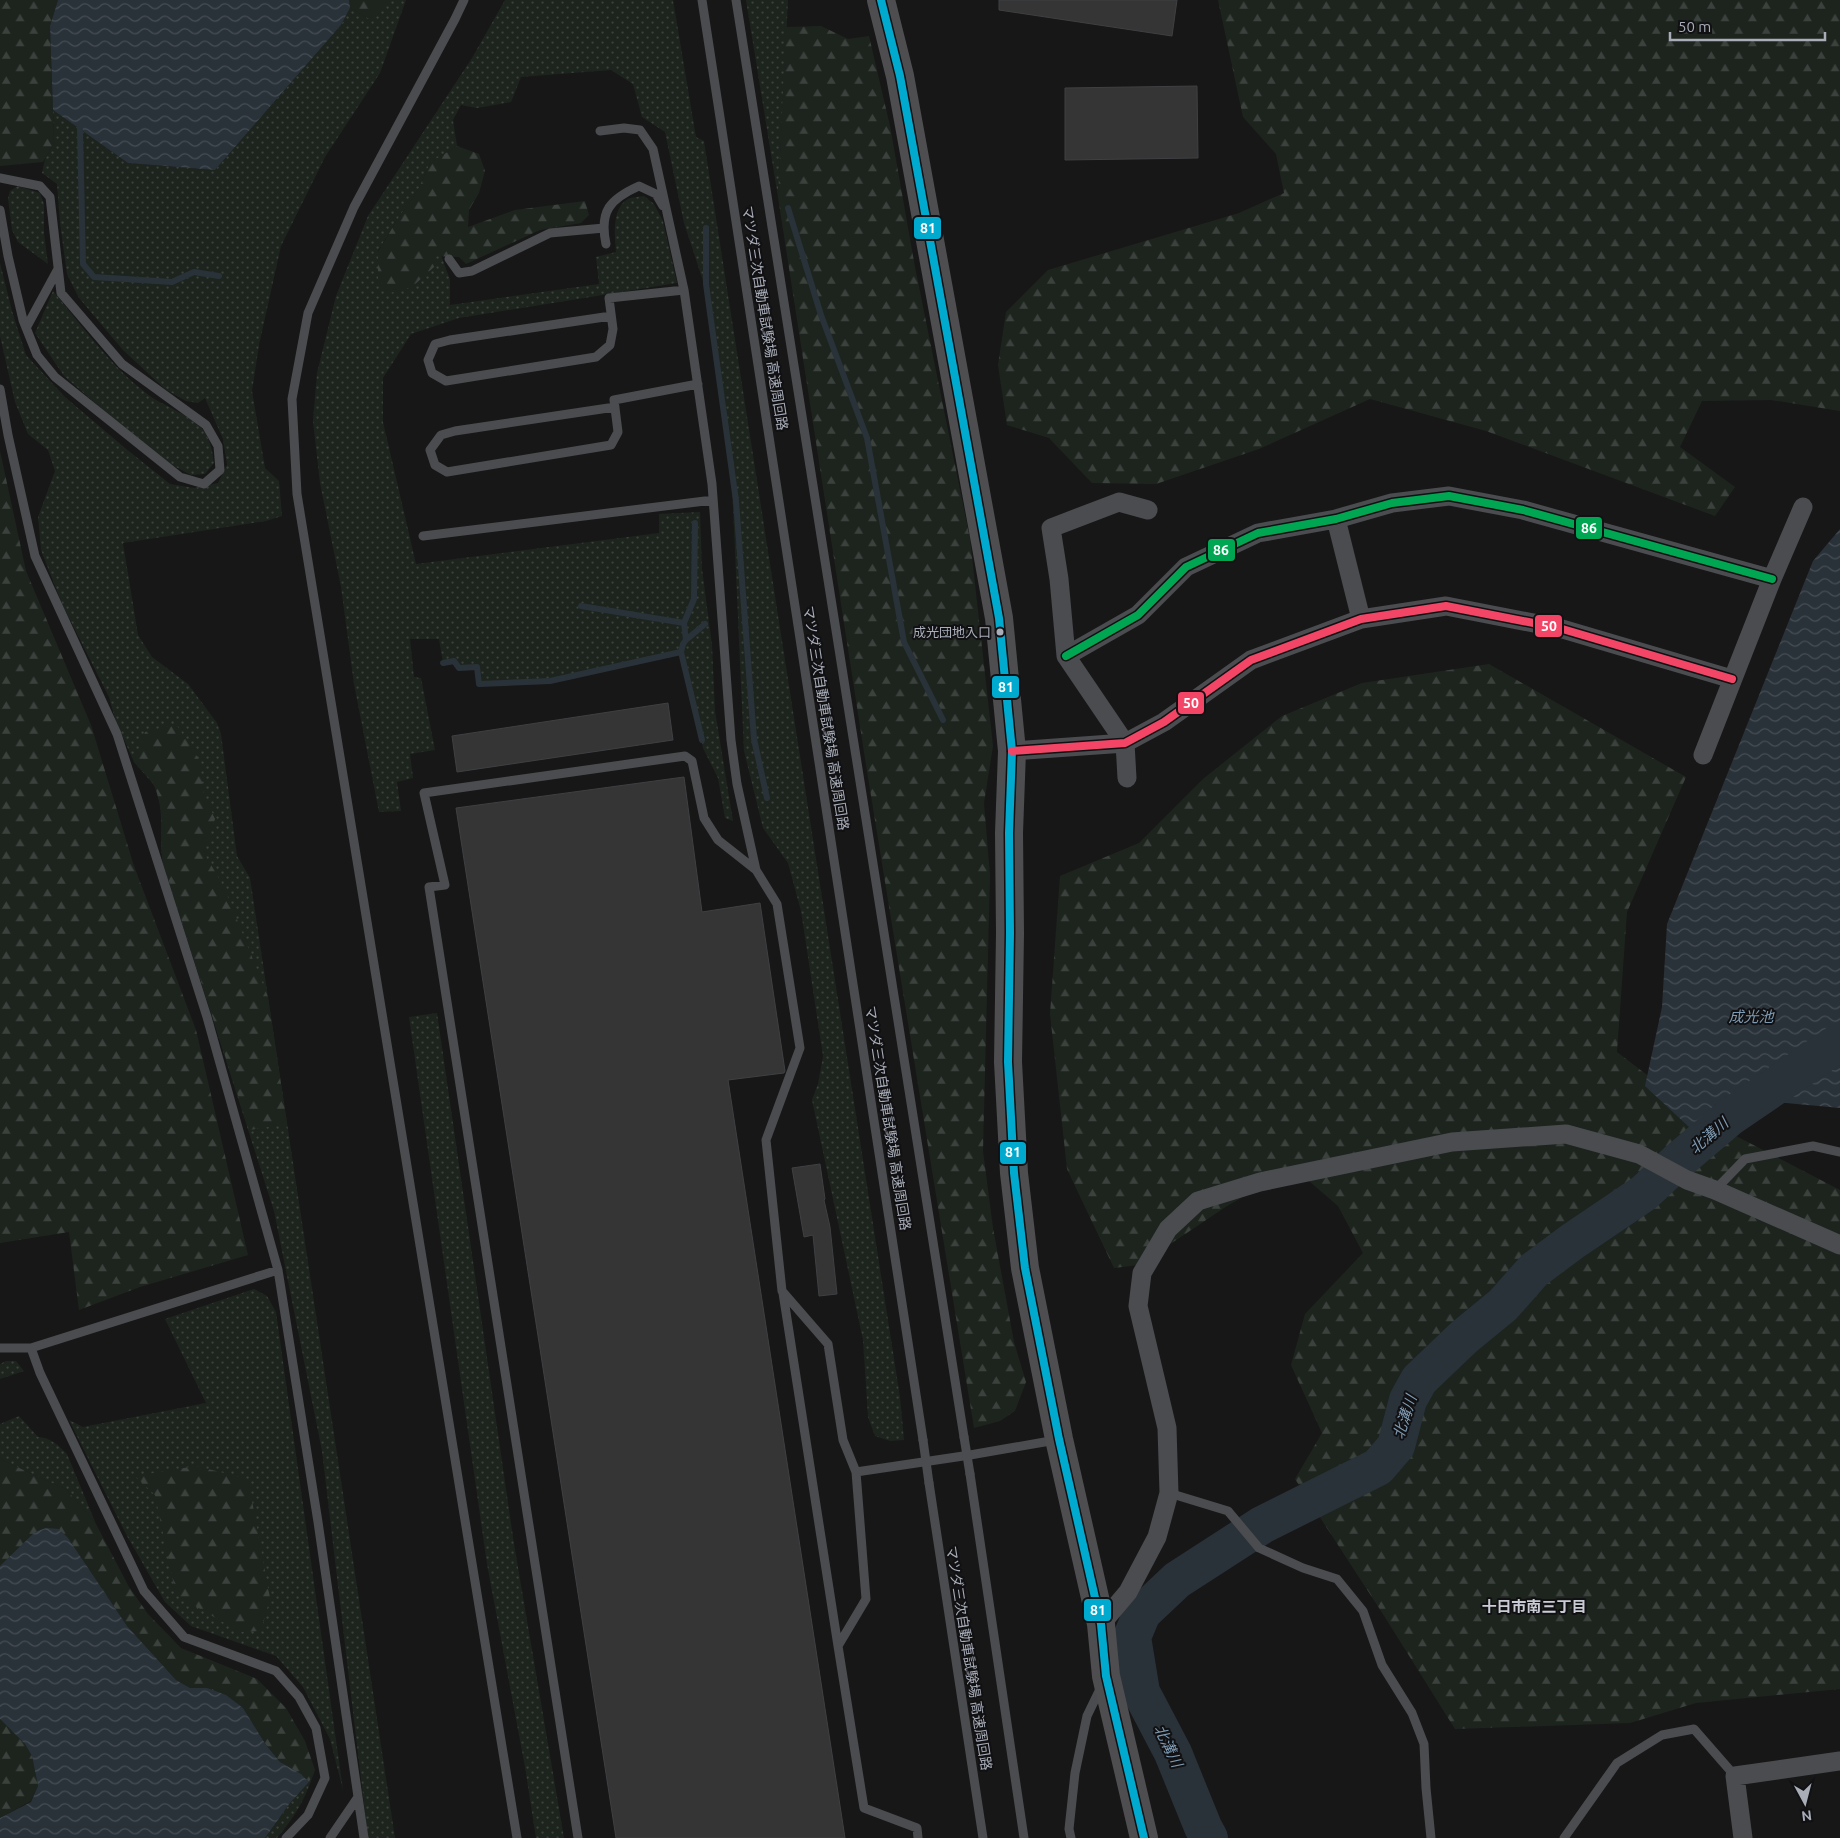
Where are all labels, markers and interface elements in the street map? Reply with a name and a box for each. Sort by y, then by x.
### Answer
scale bar [1670,10,1825,42]
text: 50 m [1678,18,1711,35]
street label: マツダ三次自動車試験場 高速周回路 [739,205,791,431]
line badge: 81 [913,216,942,240]
text: 81 [920,220,936,236]
line badge: 86 [1575,516,1603,540]
text: 86 [1581,520,1597,536]
line badge: 86 [1207,538,1236,562]
text: 86 [1213,542,1229,558]
street label: マツダ三次自動車試験場 高速周回路 [800,605,852,831]
line badge: 50 [1534,614,1563,638]
text: 50 [1541,618,1557,634]
place label: 成光団地入口 [913,625,991,639]
marker: 成光団地入口 [995,627,1005,637]
line badge: 81 [991,675,1020,699]
text: 81 [998,679,1014,695]
line badge: 50 [1177,691,1205,715]
text: 50 [1183,695,1199,711]
street label: マツダ三次自動車試験場 高速周回路 [862,1005,914,1231]
water label: 成光池 [1728,1008,1775,1025]
water label: 北溝川 [1686,1113,1733,1157]
line badge: 81 [999,1141,1027,1165]
text: 81 [1005,1144,1021,1160]
water label: 北溝川 [1389,1391,1420,1441]
street label: マツダ三次自動車試験場 高速周回路 [943,1545,995,1771]
line badge: 81 [1083,1598,1112,1622]
district label: 十日市南三丁目 [1481,1598,1587,1615]
text: 81 [1090,1602,1106,1618]
water label: 北溝川 [1151,1722,1187,1772]
north arrow [1780,1778,1830,1828]
text: N [1800,1807,1813,1824]

